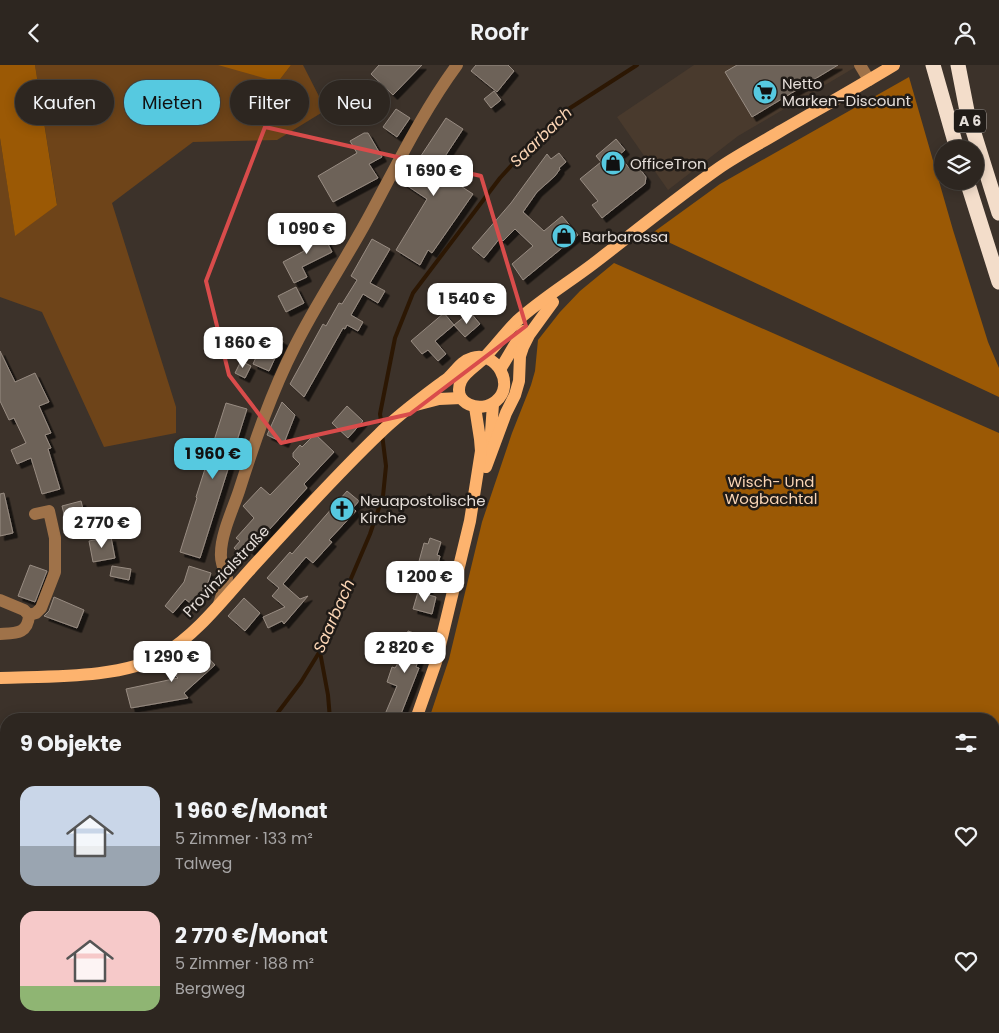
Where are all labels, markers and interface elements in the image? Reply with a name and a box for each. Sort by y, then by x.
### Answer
text: Roofr [470,17,529,48]
icon: back [20,19,48,47]
icon: person [951,19,979,47]
place label: Netto Marken-Discount [782,73,911,111]
supermarket icon: Netto Marken-Discount [752,79,778,105]
chip: Kaufen [15,80,114,125]
chip: Mieten [124,80,220,125]
chip: Filter [230,80,309,125]
chip: Neu [319,80,390,125]
water label: Saarbach [505,101,577,173]
road number: A 6 [954,109,986,133]
map controls [934,140,984,190]
button: layers [934,140,984,190]
shop icon: OfficeTron [600,150,626,176]
place label: OfficeTron [630,153,707,174]
pin: 1 690 € [388,155,480,197]
text: 1 690 € [406,159,462,182]
pin: 1 090 € [261,213,353,255]
text: 1 090 € [279,217,335,240]
shop icon: Barbarossa [551,223,577,249]
place label: Barbarossa [582,226,668,247]
pin: 1 540 € [421,283,513,325]
text: 1 540 € [438,287,496,310]
pin: 1 860 € [197,327,289,369]
text: 1 860 € [215,331,271,354]
pin: 1 960 € [167,437,259,480]
text: 1 960 € [185,442,241,465]
park label: Wisch- Und Wogbachtal [725,471,817,509]
place label: Neuapostolische Kirche [360,490,485,528]
church icon: Neuapostolische Kirche [329,496,355,522]
pin: 2 770 € [56,507,148,549]
text: 2 770 € [74,511,130,534]
street label: Provinzialstraße [178,521,274,621]
pin: 1 200 € [379,561,471,603]
text: 1 200 € [397,565,453,588]
water label: Saarbach [308,575,360,657]
pin: 2 820 € [359,631,451,674]
text: 2 820 € [376,636,434,659]
pin: 1 290 € [126,641,218,683]
text: 1 290 € [145,645,199,668]
text: 9 Objekte [20,729,122,758]
icon: filters [952,729,980,757]
text: 1 960 €/Monat [175,796,328,825]
icon: home [60,806,120,866]
icon: heart [952,822,980,850]
text: 5 Zimmer · 133 m² [175,827,313,850]
text: Talweg [175,852,232,875]
text: 2 770 €/Monat [175,921,328,950]
icon: home [60,931,120,991]
icon: heart [952,947,980,975]
text: 5 Zimmer · 188 m² [175,952,314,975]
text: Bergweg [175,977,245,1000]

